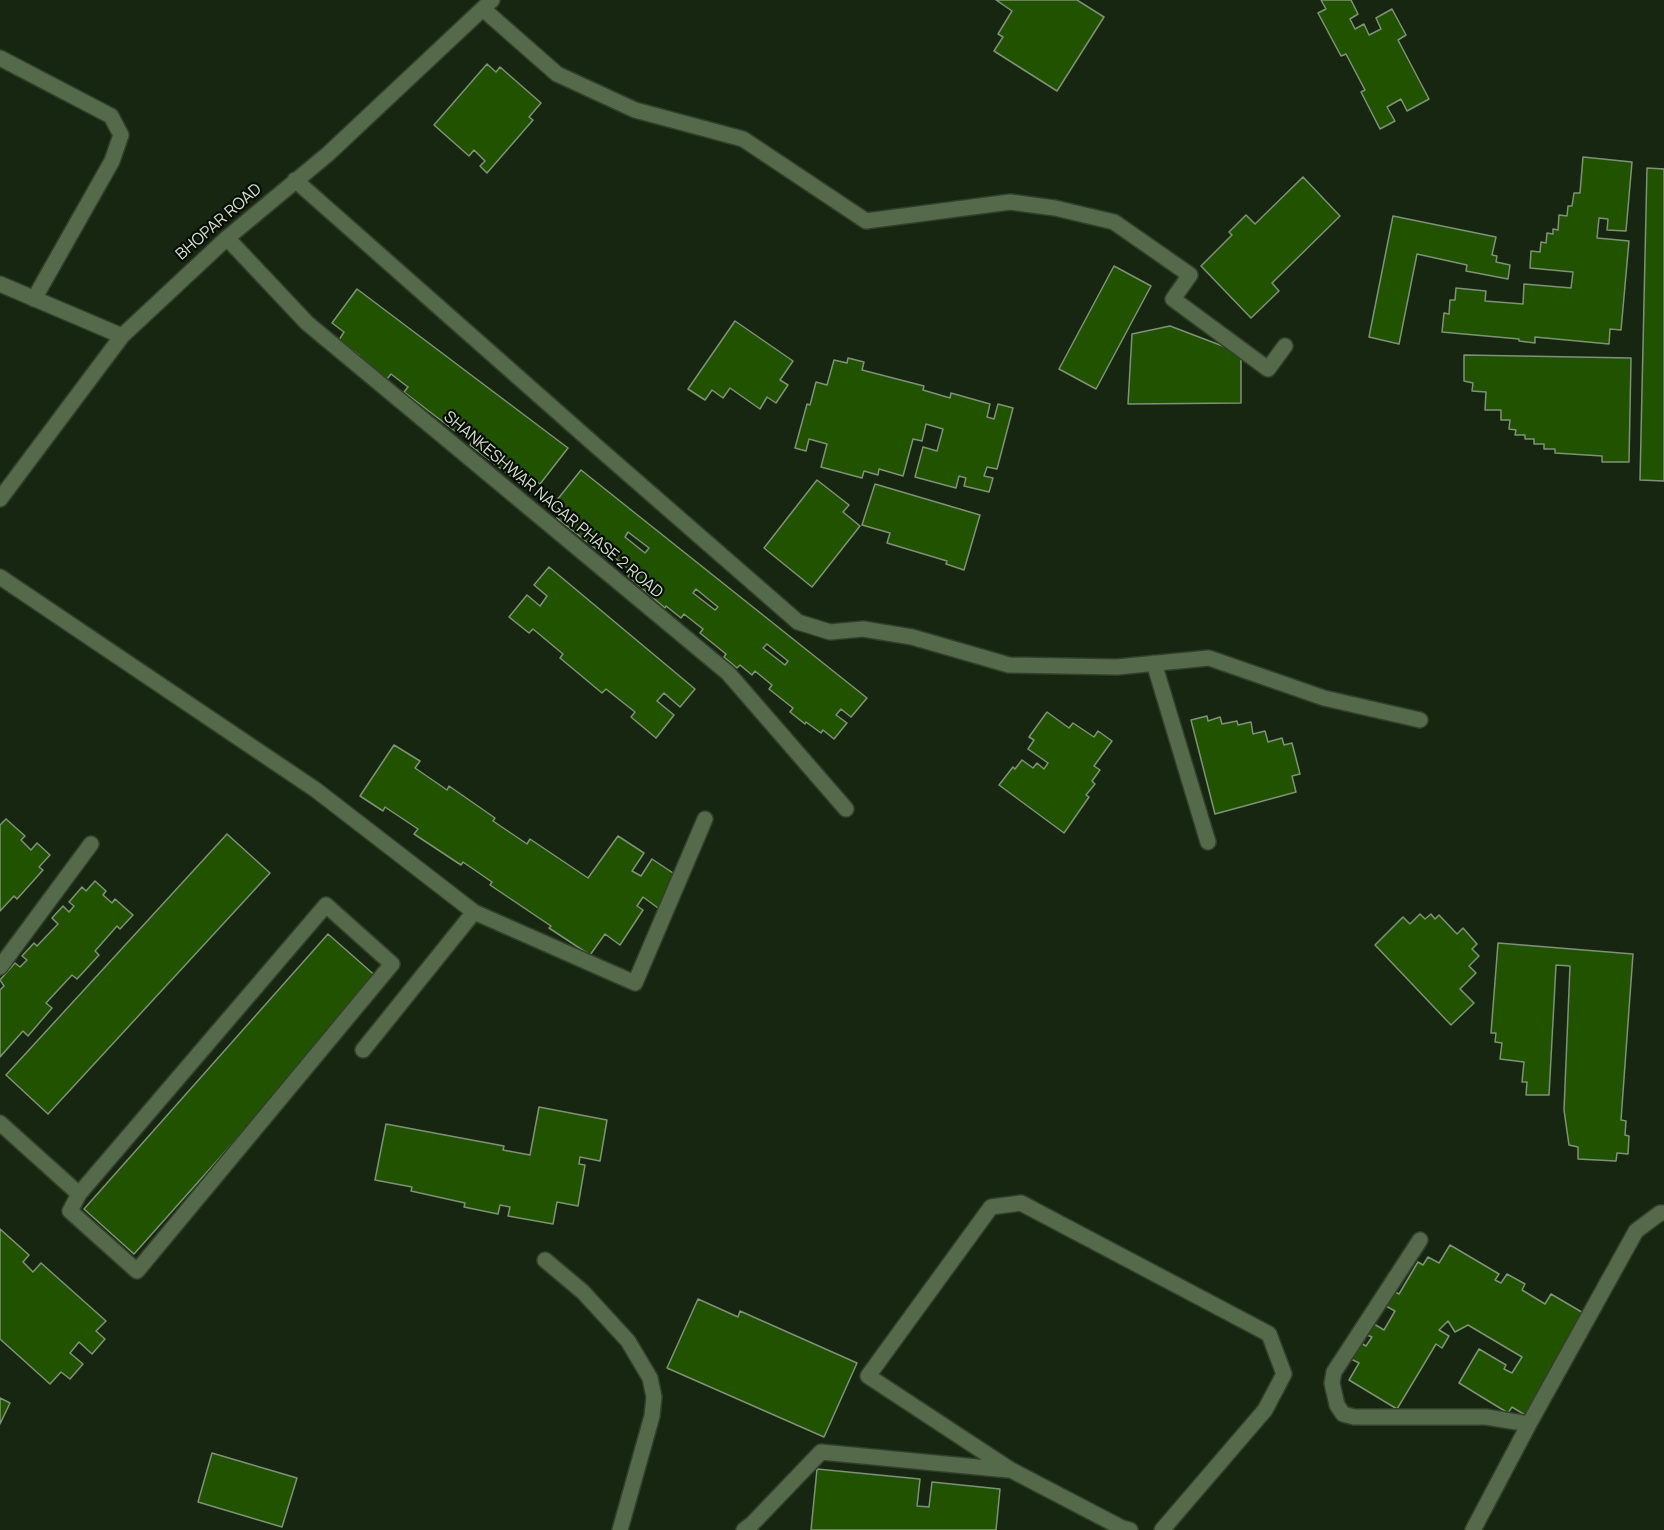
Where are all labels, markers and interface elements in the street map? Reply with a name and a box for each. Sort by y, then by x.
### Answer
street label: BHOPAR ROAD [172,180,266,264]
street label: SHANKESHWAR NAGAR PHASE 2 ROAD [439,407,667,603]

